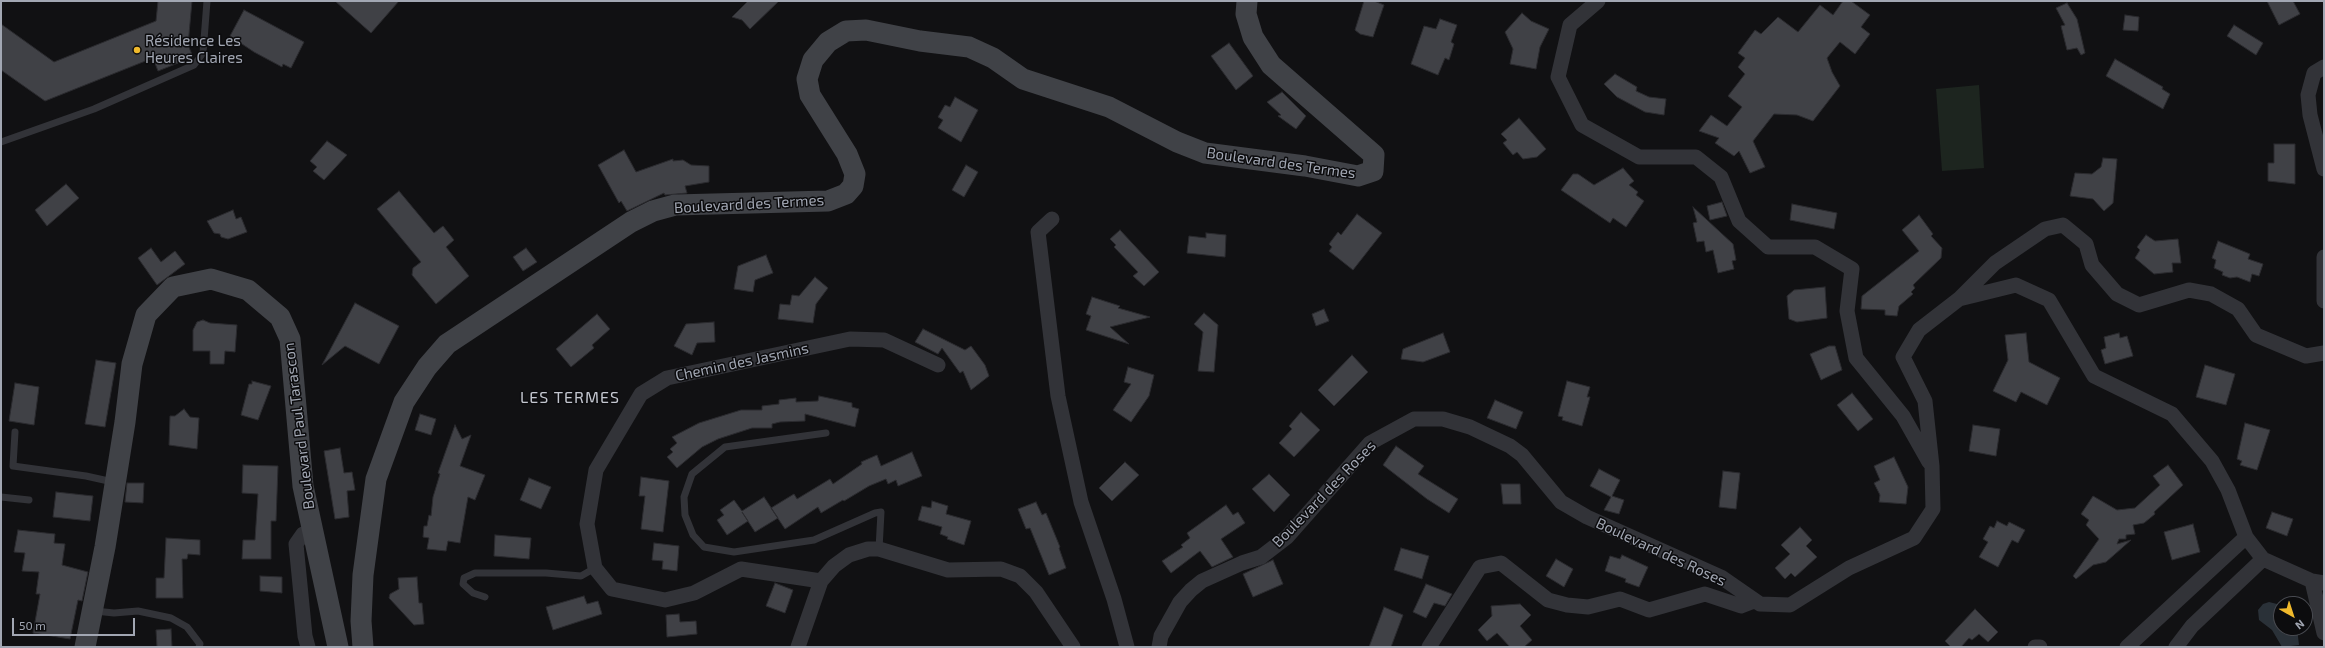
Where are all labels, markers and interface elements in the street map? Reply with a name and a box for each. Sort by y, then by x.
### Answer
place label: Résidence Les Heures Claires [145,32,243,67]
marker: Résidence Les Heures Claires [132,45,142,55]
street label: Boulevard des Termes [1205,144,1357,182]
street label: Boulevard des Termes [673,191,825,217]
street label: Chemin des Jasmins [674,339,810,385]
street label: Boulevard Paul Tarascon [280,342,318,510]
district label: LES TERMES [520,388,620,408]
street label: Boulevard des Roses [1268,437,1380,551]
street label: Boulevard des Roses [1593,514,1729,590]
north arrow [2273,596,2313,636]
scale bar [14,610,137,636]
text: N [2293,617,2307,632]
text: 50 m [19,618,46,632]

